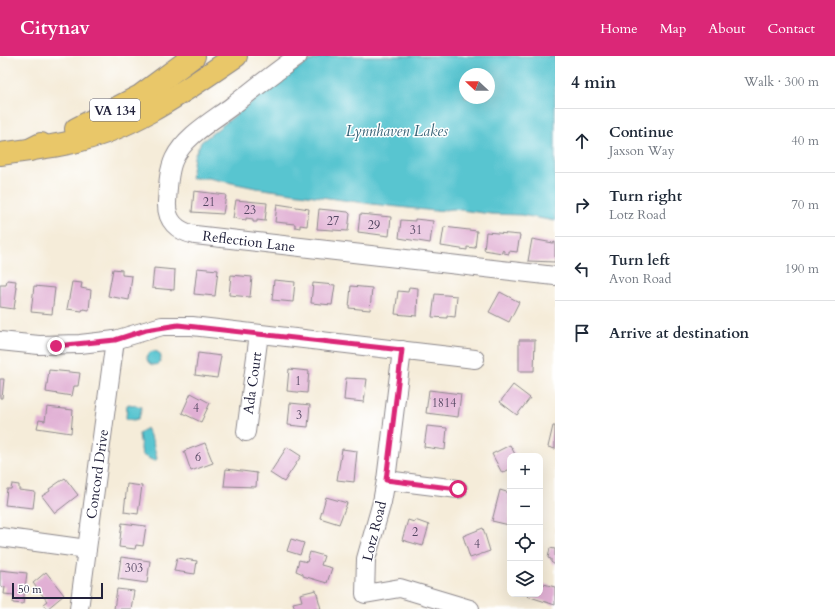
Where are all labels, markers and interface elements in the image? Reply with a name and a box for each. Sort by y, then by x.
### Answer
text: Citynav [20,15,90,41]
text: Home [600,19,638,38]
text: Map [660,19,686,38]
text: About [708,19,745,38]
text: Contact [767,19,815,38]
north arrow [459,68,495,104]
text: 4 min [571,71,616,94]
text: Walk · 300 m [744,73,819,91]
road number: VA 134 [90,99,140,121]
water label: Lynnhaven Lakes [346,121,448,141]
text: Continue [609,122,674,142]
icon: ahead [571,130,593,152]
text: 40 m [791,132,819,150]
text: Jaxson Way [609,142,675,160]
text: Turn right [609,186,682,206]
house number: 21 [203,194,215,210]
icon: right [571,194,593,216]
text: 70 m [791,196,819,214]
house number: 23 [244,202,256,218]
text: Lotz Road [609,206,666,224]
house number: 27 [327,213,339,229]
house number: 29 [368,217,380,233]
house number: 31 [410,222,422,238]
street label: Reflection Lane [201,226,296,257]
text: Turn left [609,250,670,270]
icon: left [571,258,593,280]
text: 190 m [785,260,819,278]
text: Avon Road [609,270,671,288]
icon: arrive [571,322,593,344]
text: Arrive at destination [609,323,749,343]
route end [47,337,65,355]
street label: Ada Court [239,350,266,415]
house number: 1 [295,373,301,389]
house number: 1814 [432,395,456,411]
house number: 4 [193,400,199,416]
house number: 3 [296,407,302,423]
street label: Concord Drive [82,428,113,520]
house number: 6 [195,449,201,465]
map controls [507,453,543,597]
button: + [507,453,543,489]
route start [449,480,467,498]
button: − [507,489,543,525]
street label: Lotz Road [358,499,391,563]
house number: 2 [412,524,418,540]
button: locate [507,525,543,561]
house number: 4 [474,536,480,552]
house number: 303 [125,560,143,576]
button: layers [507,561,543,597]
scale bar [12,581,103,600]
text: 50 m [18,582,42,597]

